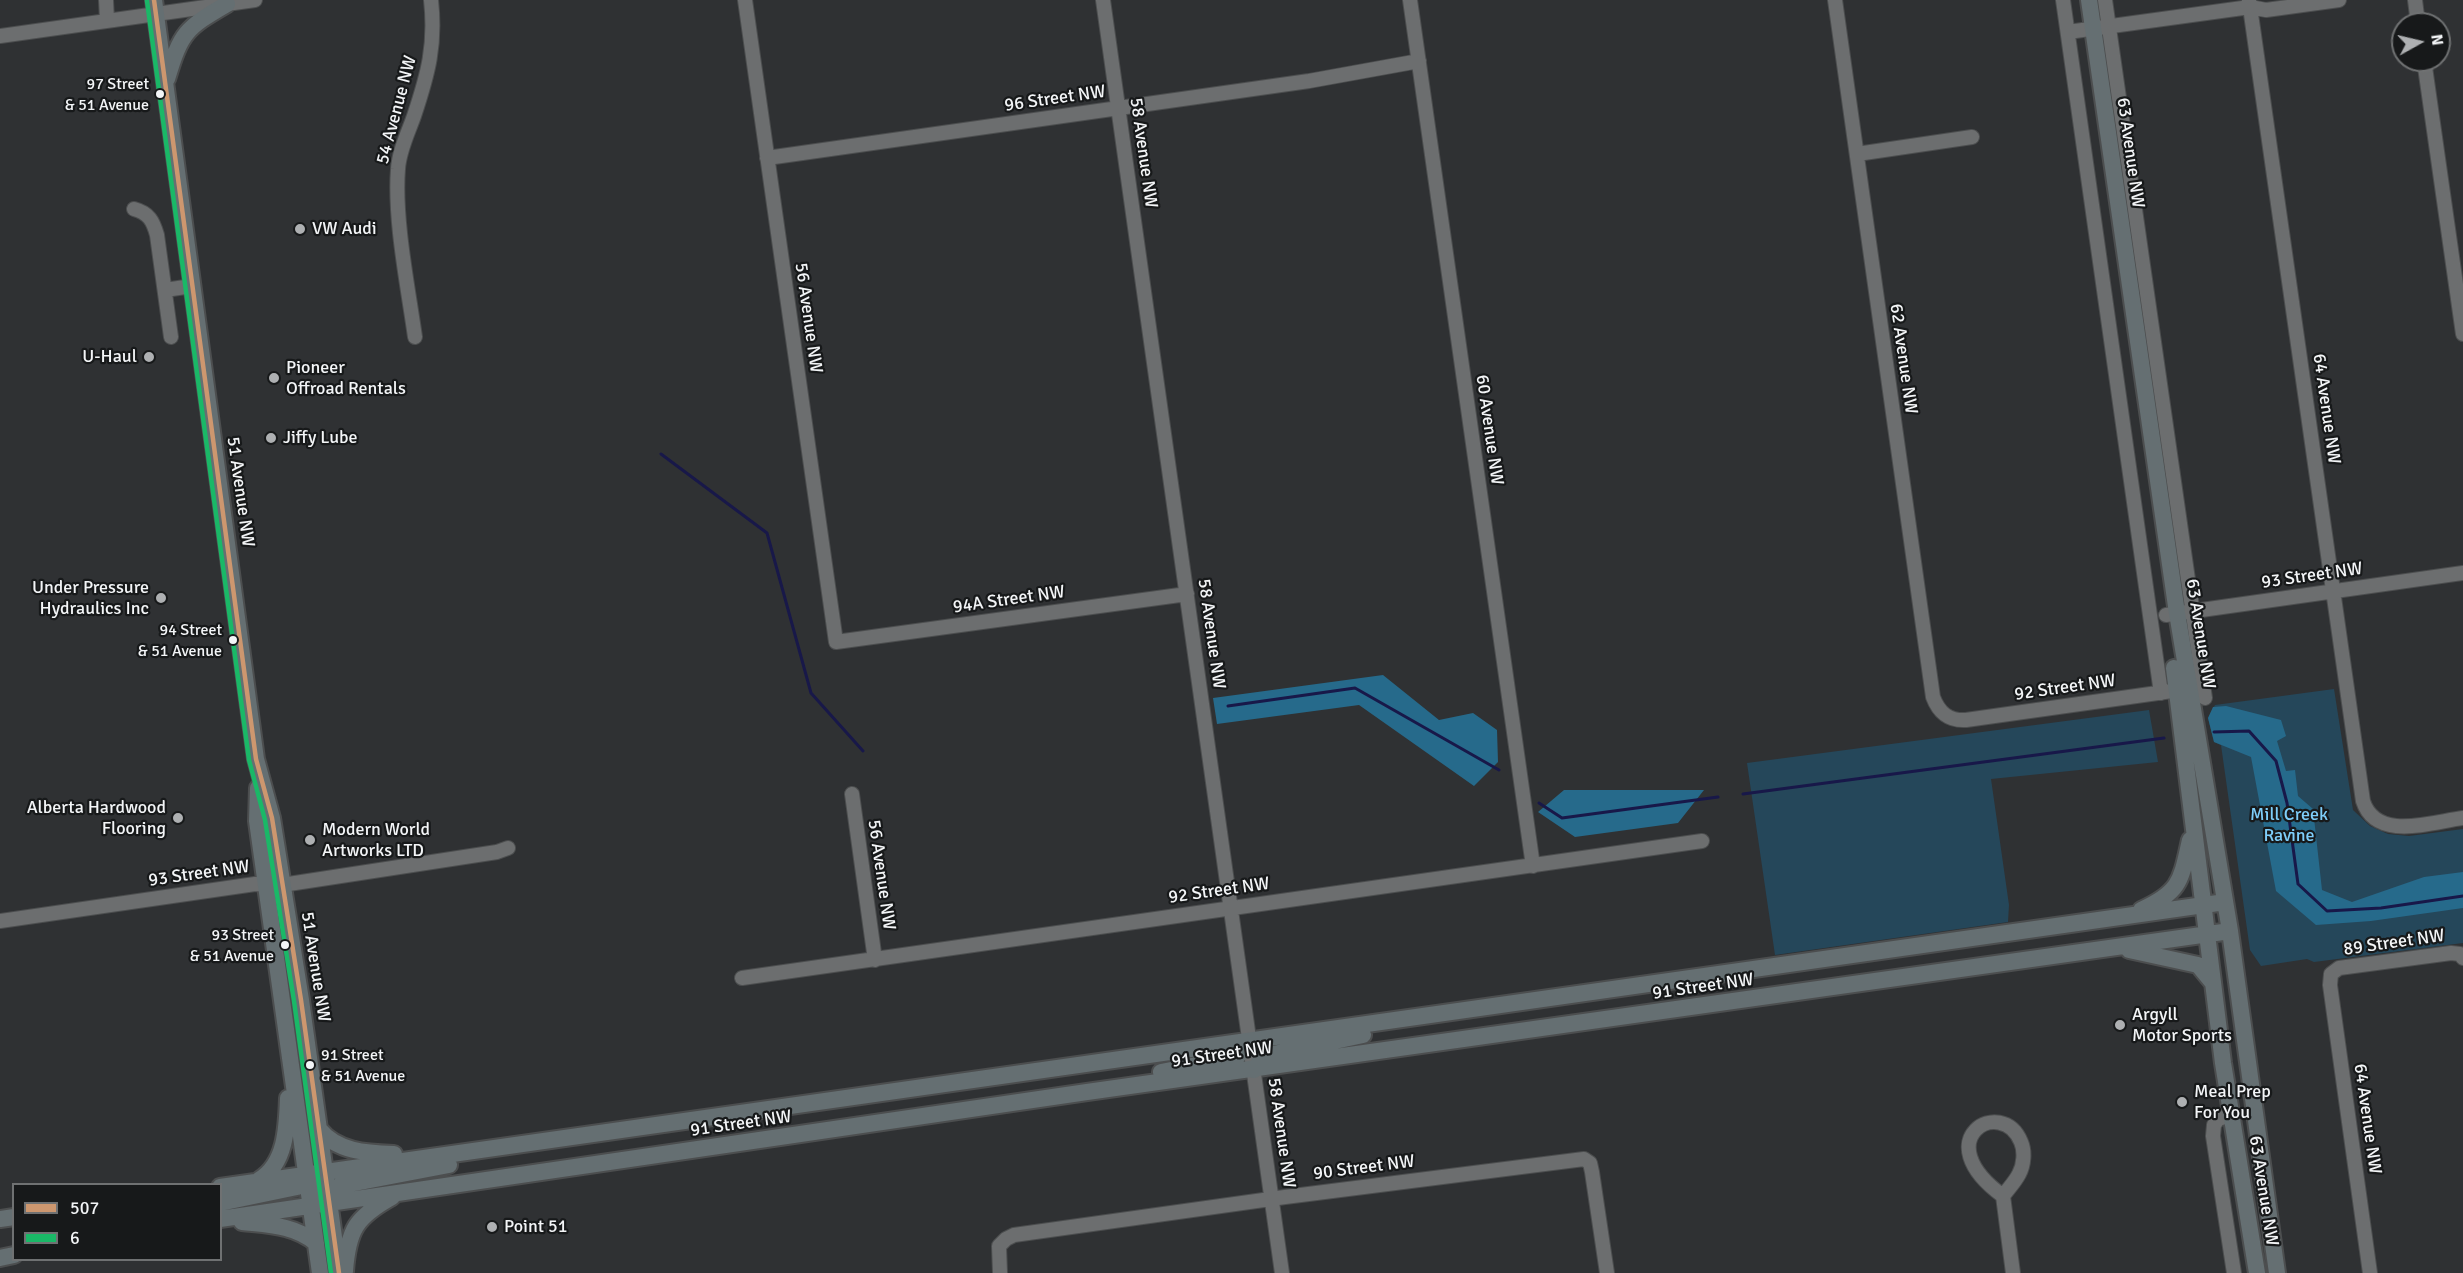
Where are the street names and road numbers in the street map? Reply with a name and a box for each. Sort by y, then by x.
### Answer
street label: 54 Avenue NW [372,54,422,166]
street label: 96 Street NW [1003,81,1107,117]
street label: 58 Avenue NW [1125,96,1161,210]
street label: 63 Avenue NW [2112,96,2148,210]
street label: 56 Avenue NW [790,261,826,375]
street label: 62 Avenue NW [1885,302,1921,416]
street label: 64 Avenue NW [2308,352,2344,466]
street label: 60 Avenue NW [1471,373,1507,487]
street label: 51 Avenue NW [222,435,258,549]
street label: 93 Street NW [2260,558,2364,594]
street label: 58 Avenue NW [1193,577,1229,691]
street label: 63 Avenue NW [2181,577,2219,691]
street label: 94A Street NW [952,581,1066,619]
street label: 92 Street NW [2013,670,2117,706]
street label: 56 Avenue NW [863,818,899,932]
street label: 93 Street NW [147,856,251,892]
street label: 92 Street NW [1167,873,1271,909]
street label: 51 Avenue NW [296,910,334,1024]
street label: 89 Street NW [2342,925,2446,961]
street label: 91 Street NW [1651,969,1755,1005]
street label: 91 Street NW [1170,1037,1274,1073]
street label: 64 Avenue NW [2349,1062,2385,1176]
street label: 58 Avenue NW [1263,1076,1299,1190]
street label: 91 Street NW [689,1106,793,1142]
street label: 63 Avenue NW [2244,1134,2282,1248]
street label: 90 Street NW [1312,1151,1416,1185]

